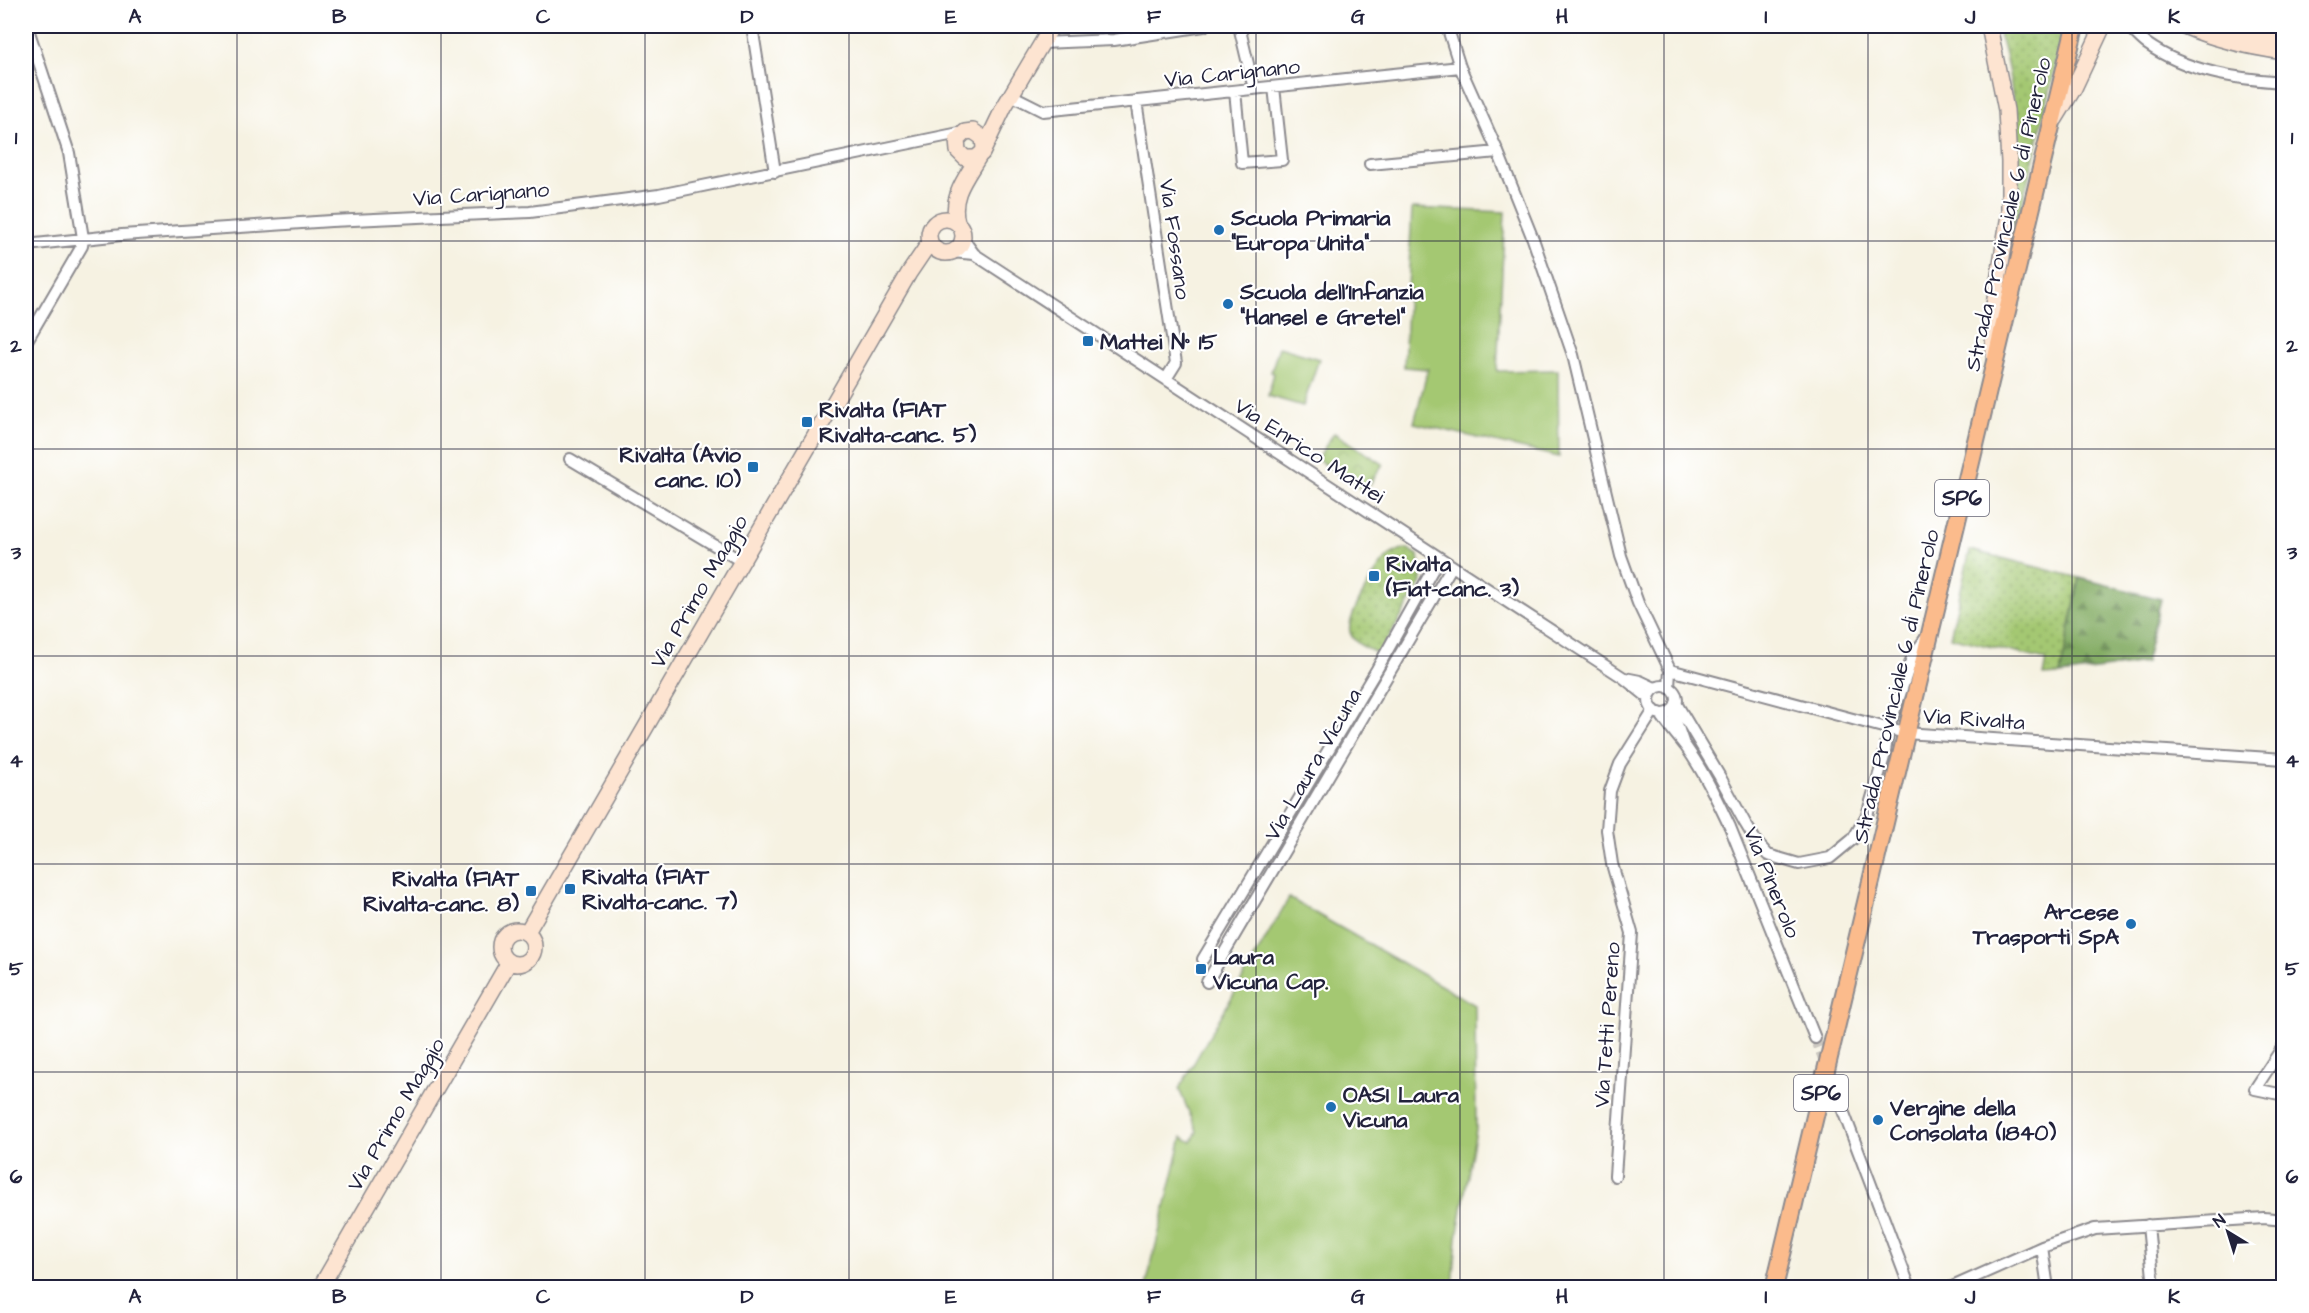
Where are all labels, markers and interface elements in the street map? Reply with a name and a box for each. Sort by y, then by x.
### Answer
text: A [129,3,142,31]
text: B [332,3,347,31]
text: C [536,3,551,31]
text: D [741,3,754,31]
text: E [945,3,957,31]
text: F [1147,3,1162,31]
text: G [1351,3,1365,31]
text: H [1556,3,1568,31]
text: I [1764,3,1768,31]
text: J [1964,3,1976,31]
text: K [2168,3,2181,31]
street label: Via Carignano [1163,51,1302,97]
street label: Strada Provinciale 6 di Pinerolo [1957,54,2060,374]
text: 1 [15,124,18,152]
text: 1 [2291,124,2294,152]
street label: Via Carignano [412,174,551,216]
street label: Via Fossano [1151,177,1198,302]
place label: Scuola Primaria "Europa Unita" [1230,203,1391,259]
marker: Scuola Primaria "Europa Unita" [1212,223,1226,237]
place label: Scuola dell'Infanzia "Hansel e Gretel" [1239,277,1425,333]
marker: Scuola dell'Infanzia "Hansel e Gretel" [1221,297,1235,311]
place label: Mattei N° 15 [1100,327,1217,358]
text: 2 [9,332,22,360]
text: 2 [2285,332,2298,360]
marker: Mattei N° 15 [1081,334,1095,348]
street label: Via Enrico Mattei [1228,391,1391,512]
place label: Rivalta (FIAT Rivalta-canc. 5) [819,395,977,451]
marker: Rivalta (FIAT Rivalta-canc. 5) [800,415,814,429]
place label: Rivalta (Avio canc. 10) [619,440,742,496]
marker: Rivalta (Avio canc. 10) [746,460,760,474]
road number: SP6 [1935,480,1989,516]
street label: Via Primo Maggio [643,509,757,675]
street label: Strada Provinciale 6 di Pinerolo [1845,526,1948,846]
text: 3 [10,539,22,567]
text: 3 [2286,539,2298,567]
place label: Rivalta (Fiat-canc. 3) [1385,549,1519,605]
marker: Rivalta (Fiat-canc. 3) [1367,569,1381,583]
street label: Via Laura Vicuna [1257,683,1370,847]
street label: Via Rivalta [1922,700,2026,739]
text: 4 [9,747,23,775]
text: 4 [2285,747,2299,775]
street label: Via Pinerolo [1735,822,1808,944]
place label: Rivalta (FIAT Rivalta-canc. 7) [582,862,737,918]
place label: Rivalta (FIAT Rivalta-canc. 8) [363,864,520,920]
marker: Rivalta (FIAT Rivalta-canc. 7) [563,882,577,896]
marker: Rivalta (FIAT Rivalta-canc. 8) [524,884,538,898]
place label: Arcese Trasporti SpA [1972,897,2120,953]
marker: Arcese Trasporti SpA [2124,917,2138,931]
street label: Via Tetti Pereno [1586,941,1629,1109]
place label: Laura Vicuna Cap. [1212,942,1328,998]
text: 5 [9,955,24,983]
text: 5 [2285,955,2300,983]
marker: Laura Vicuna Cap. [1194,962,1208,976]
street label: Via Primo Maggio [340,1032,454,1198]
road number: SP6 [1794,1075,1848,1111]
place label: OASI Laura Vicuna [1342,1080,1460,1136]
place label: Vergine della Consolata (1840) [1889,1093,2056,1149]
marker: OASI Laura Vicuna [1324,1100,1338,1114]
marker: Vergine della Consolata (1840) [1871,1113,1885,1127]
text: 6 [10,1163,23,1191]
text: 6 [2286,1163,2299,1191]
north arrow [2198,1202,2258,1262]
text: N [2209,1209,2230,1233]
text: A [129,1283,142,1311]
text: B [332,1283,347,1311]
text: C [536,1283,551,1311]
text: D [741,1283,754,1311]
text: E [945,1283,957,1311]
text: F [1147,1283,1162,1311]
text: G [1351,1283,1365,1311]
text: H [1556,1283,1568,1311]
text: I [1764,1283,1768,1311]
text: J [1964,1283,1976,1311]
text: K [2168,1283,2181,1311]

